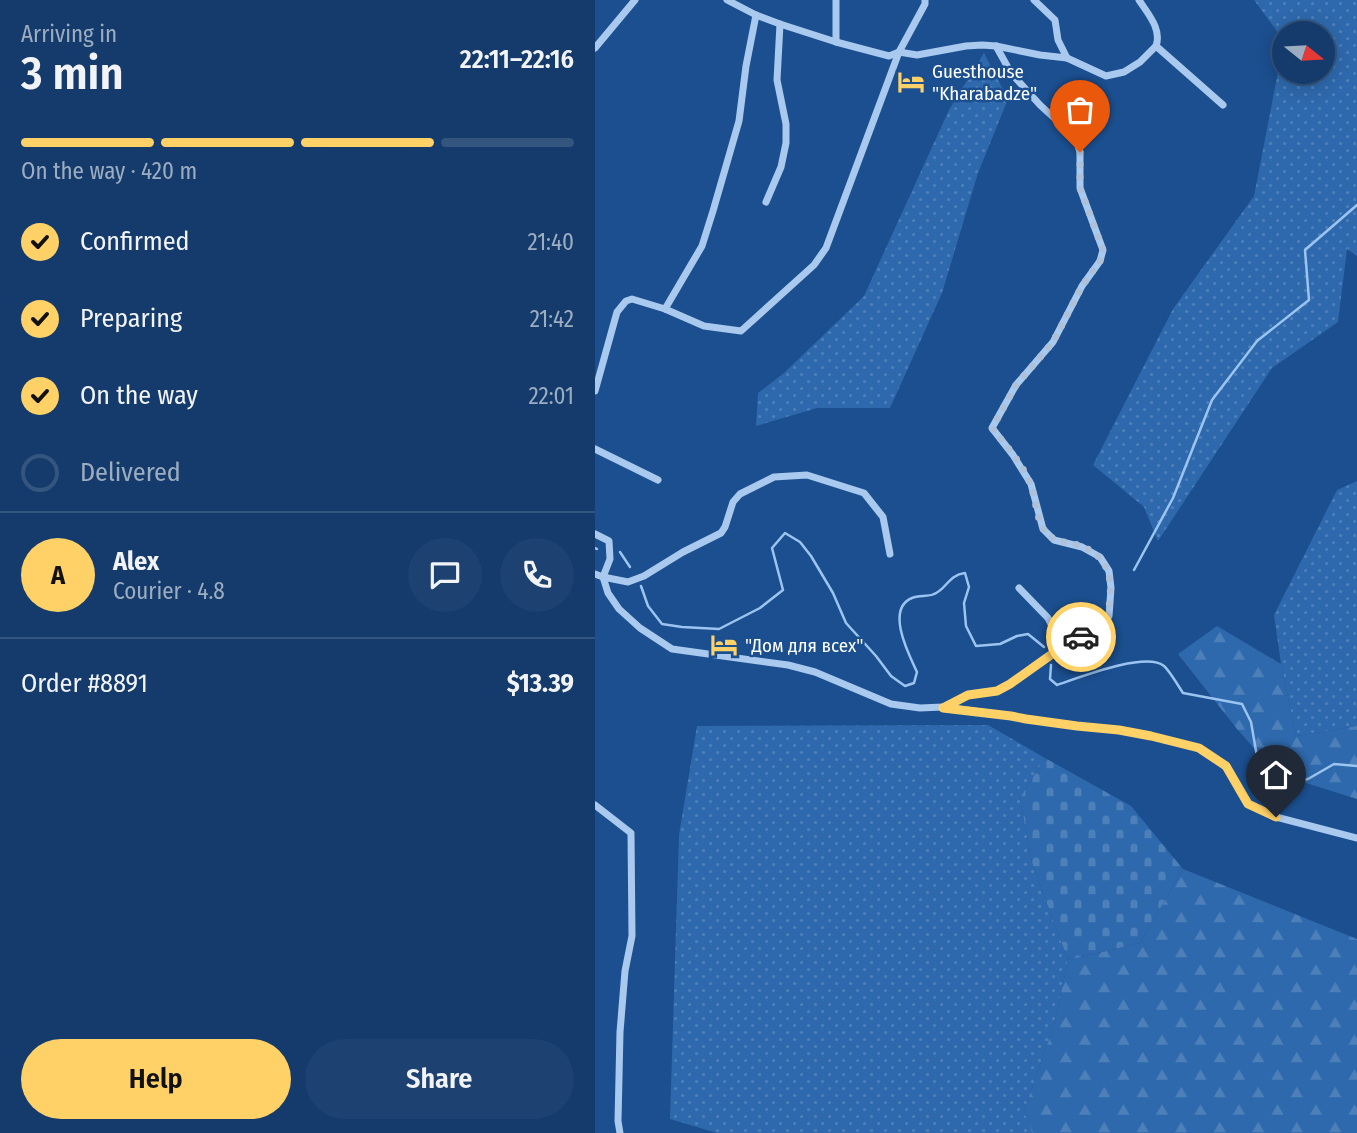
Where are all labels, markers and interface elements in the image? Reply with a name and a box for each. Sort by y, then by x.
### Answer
text: Arriving in [21,20,117,48]
north arrow [1272,21,1335,84]
map controls [1272,21,1335,84]
text: 22:11–22:16 [460,44,574,75]
text: 3 min [21,46,124,101]
place label: Guesthouse "Kharabadze" [932,60,1037,105]
hotel icon: Guesthouse "Kharabadze" [896,67,926,97]
pin [1050,80,1110,152]
icon: bag [1061,91,1099,129]
text: On the way · 420 m [21,157,197,185]
icon: check [21,223,59,261]
text: Confirmed [80,226,190,257]
text: 21:40 [528,228,574,256]
icon: check [21,300,59,338]
text: Preparing [80,303,182,334]
text: 21:42 [530,305,574,333]
icon: check [21,377,59,415]
text: On the way [80,380,198,411]
text: 22:01 [528,382,574,410]
text: Delivered [80,457,181,488]
button: chat [408,538,482,612]
button: phone [500,538,574,612]
text: Alex [113,546,159,577]
text: A [51,560,65,591]
text: Courier · 4.8 [113,577,225,605]
courier [1046,602,1116,672]
icon: car [1062,618,1100,656]
hotel icon: "Дом для всех" [709,630,739,660]
place label: "Дом для всех" [745,634,863,657]
text: Order #8891 [21,668,148,699]
text: $13.39 [507,668,574,699]
pin [1246,745,1306,817]
icon: home [1257,756,1295,794]
button: Help [21,1039,291,1119]
button: Share [305,1039,574,1119]

